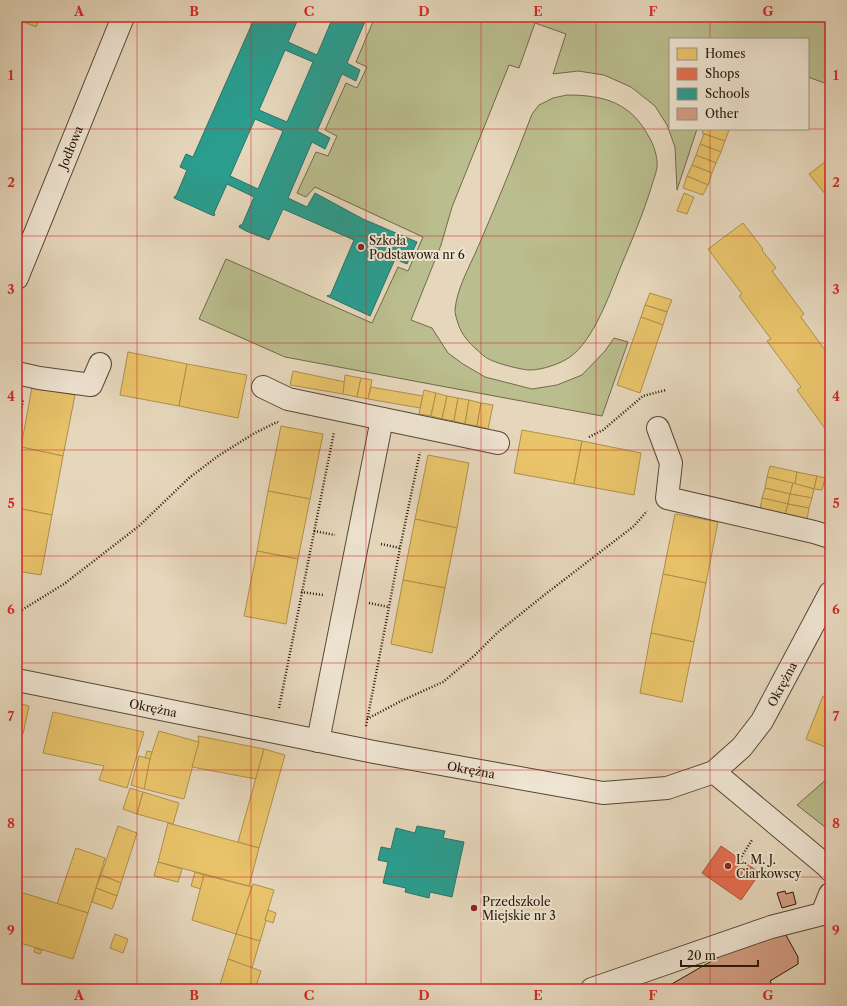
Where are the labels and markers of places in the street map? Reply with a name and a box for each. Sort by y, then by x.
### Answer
place label: Szkoła Podstawowa nr 6 [369,233,465,262]
marker: Szkoła Podstawowa nr 6 [356,242,366,252]
place label: L. M. J. Ciarkowscy [736,852,802,881]
marker: L. M. J. Ciarkowscy [723,861,733,871]
place label: Przedszkole Miejskie nr 3 [482,894,556,923]
marker: Przedszkole Miejskie nr 3 [469,903,479,913]

